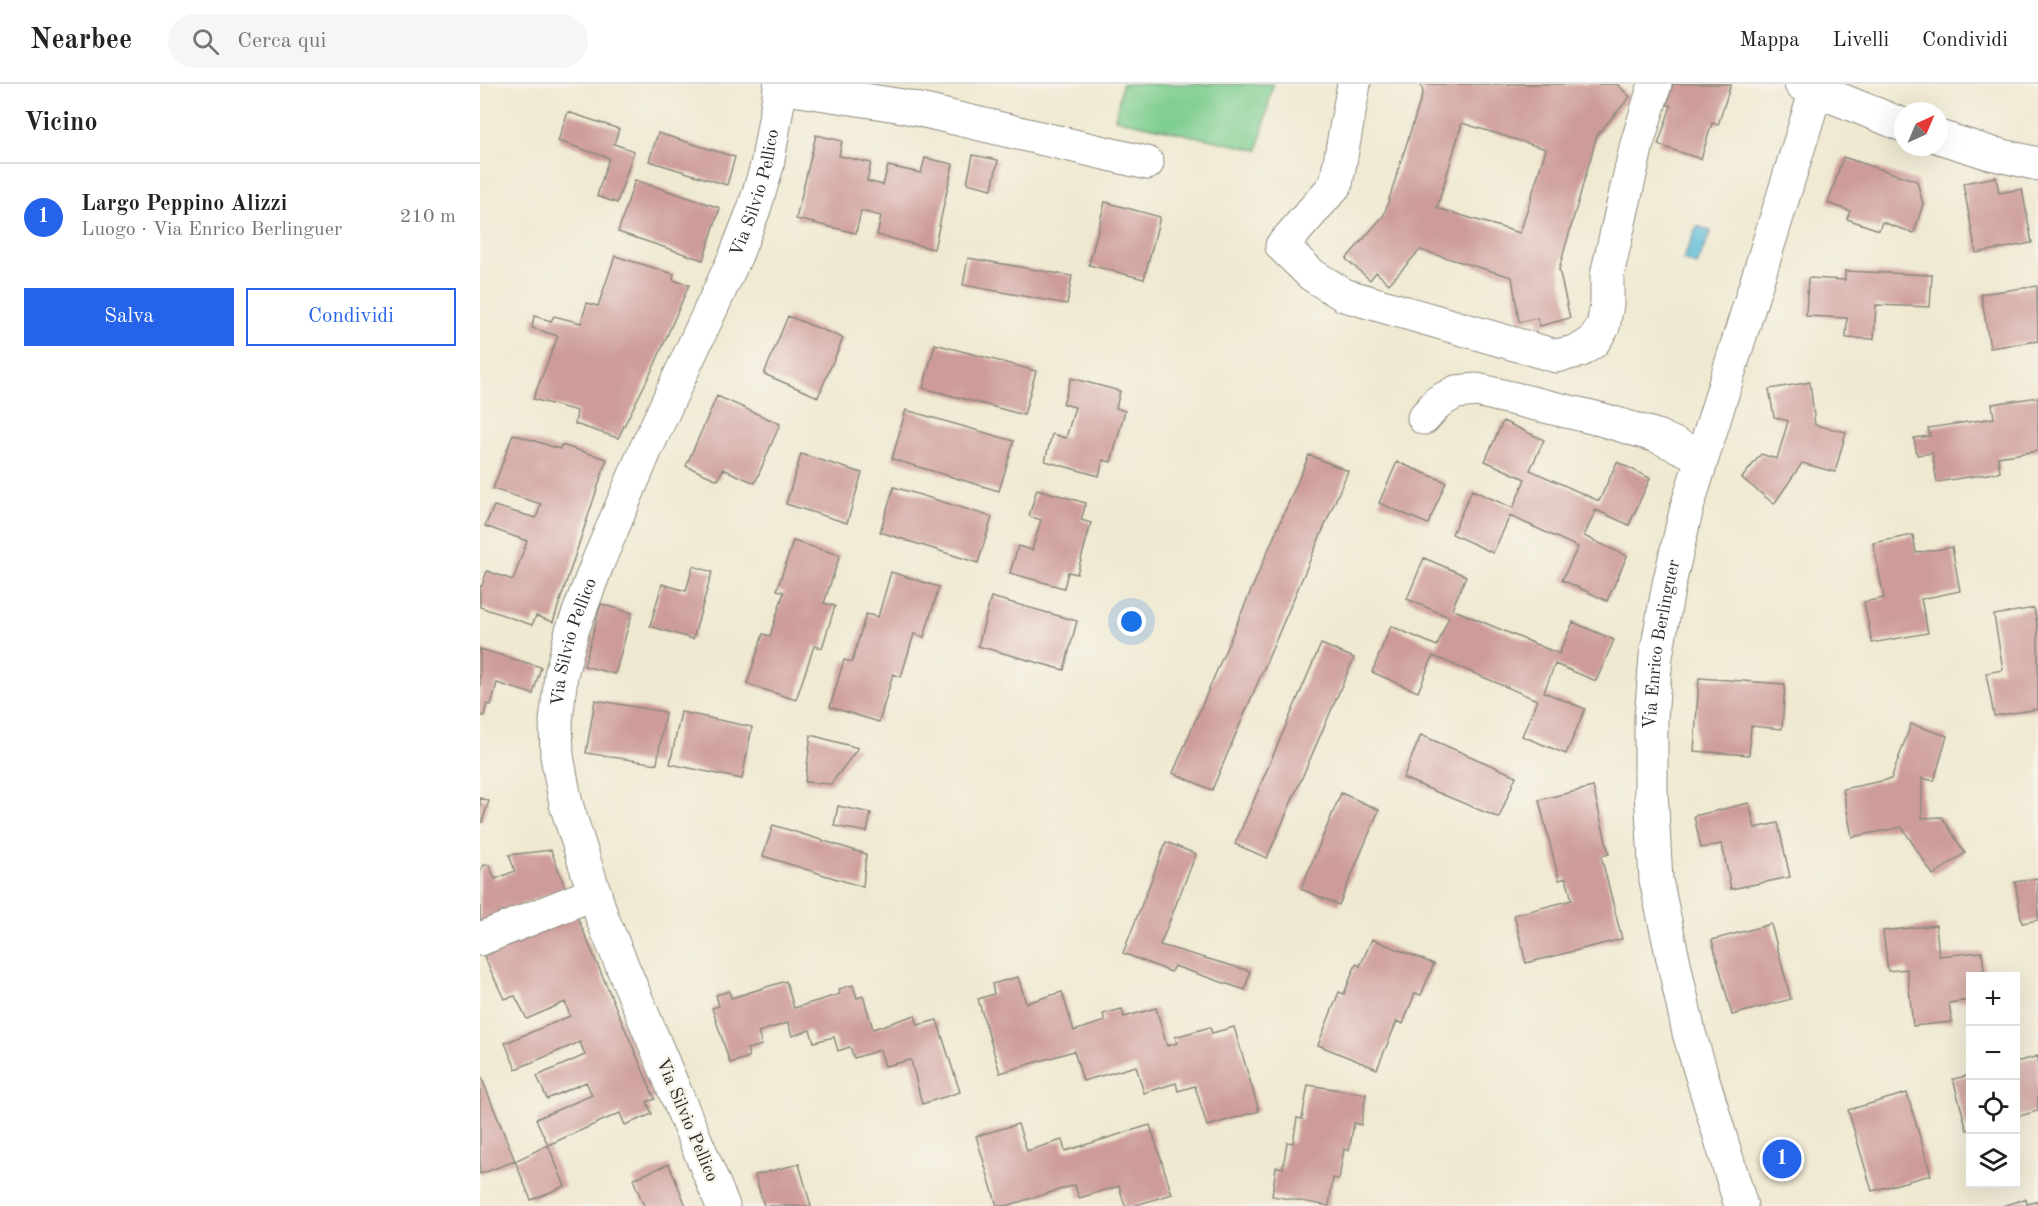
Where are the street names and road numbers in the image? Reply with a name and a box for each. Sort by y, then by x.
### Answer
street label: Via Silvio Pellico [727,128,782,259]
street label: Via Enrico Berlinguer [1642,557,1684,729]
street label: Via Silvio Pellico [549,576,600,707]
street label: Via Silvio Pellico [653,1056,721,1184]

